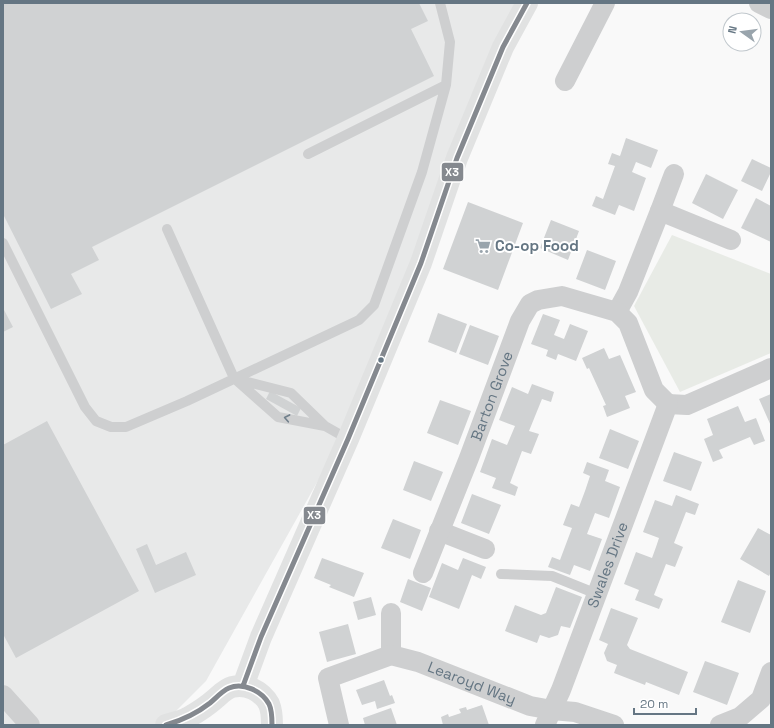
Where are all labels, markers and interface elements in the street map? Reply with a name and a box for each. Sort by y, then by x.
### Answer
north arrow [722,12,762,52]
text: N [725,24,740,35]
line badge: X3 [441,162,464,182]
text: X3 [445,165,459,179]
place label: Co-op Food [495,236,579,255]
supermarket icon: Co-op Food [474,237,492,255]
street label: Barton Grove [466,348,517,443]
unlabelled marker [376,355,386,365]
one-way arrow [284,415,290,423]
line badge: X3 [303,506,326,525]
text: X3 [307,508,321,522]
street label: Swales Drive [583,519,632,610]
street label: Learoyd Way [425,657,519,709]
scale bar [634,690,696,716]
text: 20 m [640,696,668,712]

